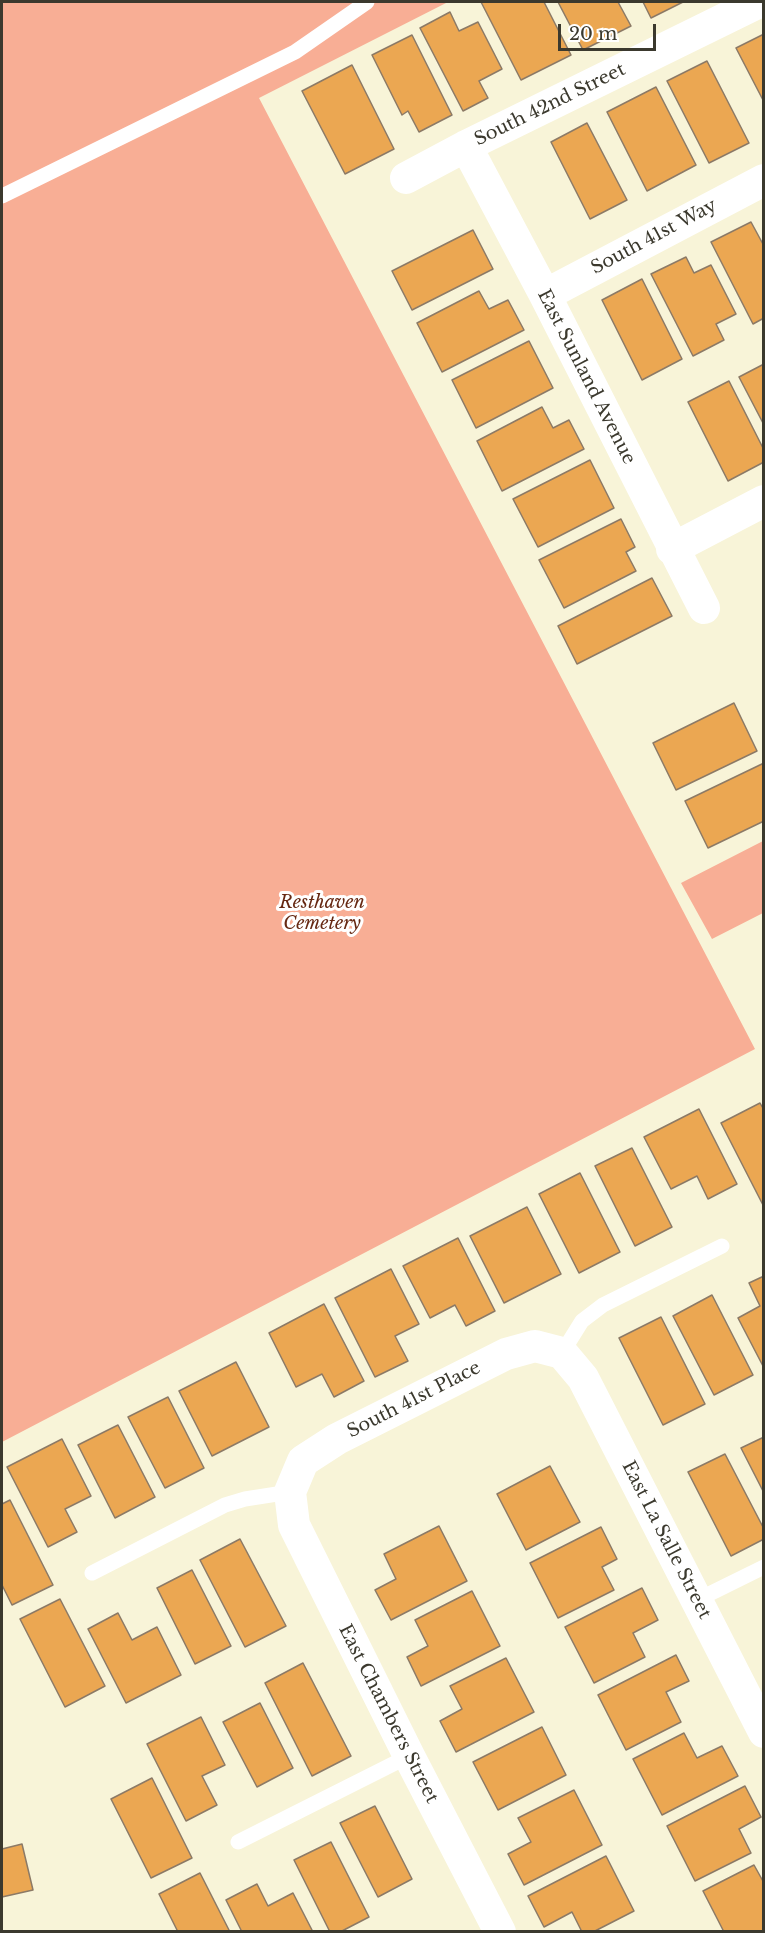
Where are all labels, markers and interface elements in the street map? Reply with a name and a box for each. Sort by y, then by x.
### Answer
scale bar [561,12,658,50]
text: 20 m [569,23,617,45]
street label: South 42nd Street [471,59,629,151]
street label: South 41st Way [587,195,721,279]
street label: East Sunland Avenue [532,286,640,468]
park label: Resthaven Cemetery [279,892,365,934]
street label: South 41st Place [344,1357,484,1443]
street label: East La Salle Street [617,1457,715,1623]
street label: East Chambers Street [334,1621,442,1807]

